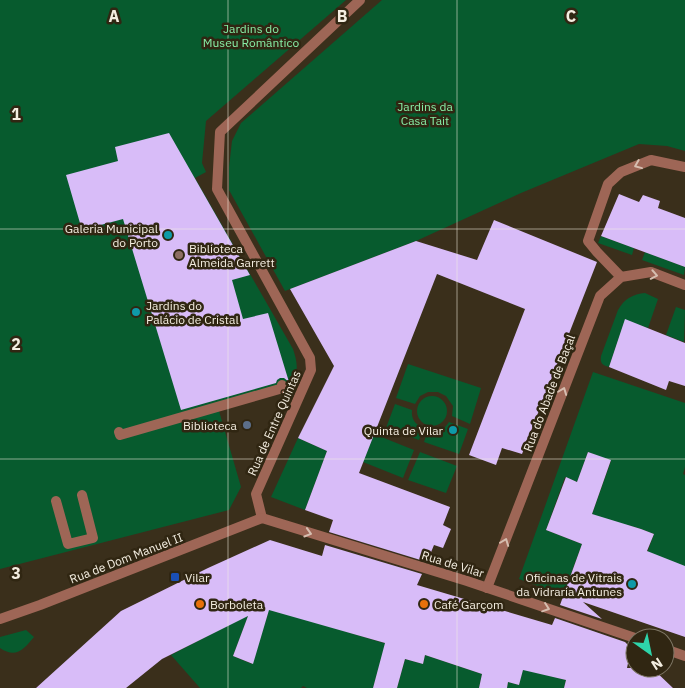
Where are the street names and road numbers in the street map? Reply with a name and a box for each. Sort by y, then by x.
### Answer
street label: Rua do Abade de Baçal [520,332,578,454]
street label: Rua de Entre Quintas [244,368,304,478]
street label: Rua de Dom Manuel II [67,529,185,587]
street label: Rua de Vilar [420,547,487,581]

